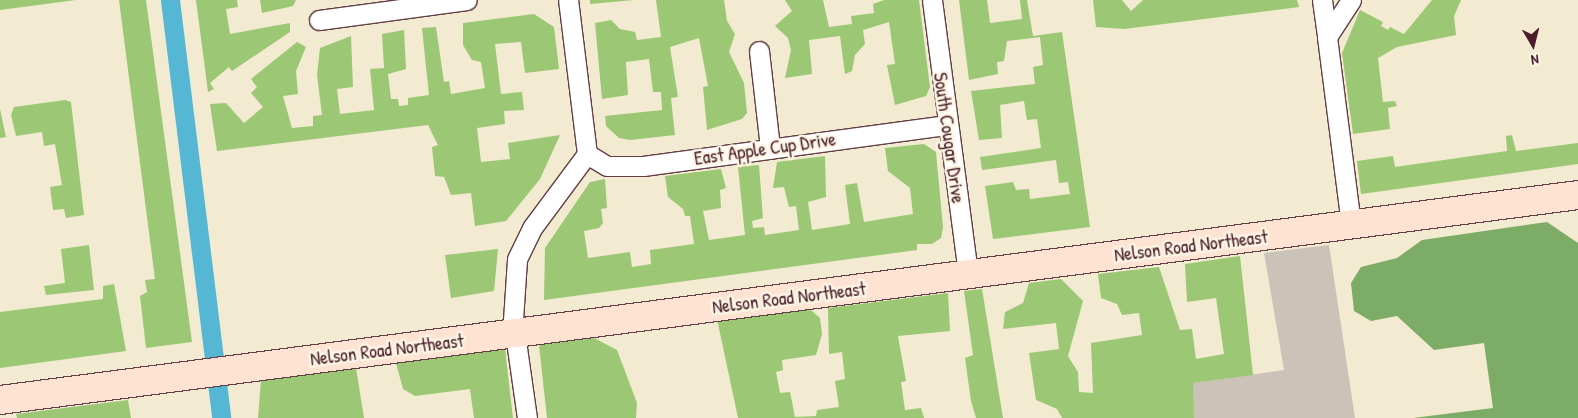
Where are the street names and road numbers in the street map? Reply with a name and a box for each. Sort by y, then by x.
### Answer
street label: South Cougar Drive [929,71,969,205]
street label: East Apple Cup Drive [693,128,837,170]
street label: Nelson Road Northeast [1113,225,1269,267]
street label: Nelson Road Northeast [711,277,867,319]
street label: Nelson Road Northeast [309,329,465,371]

